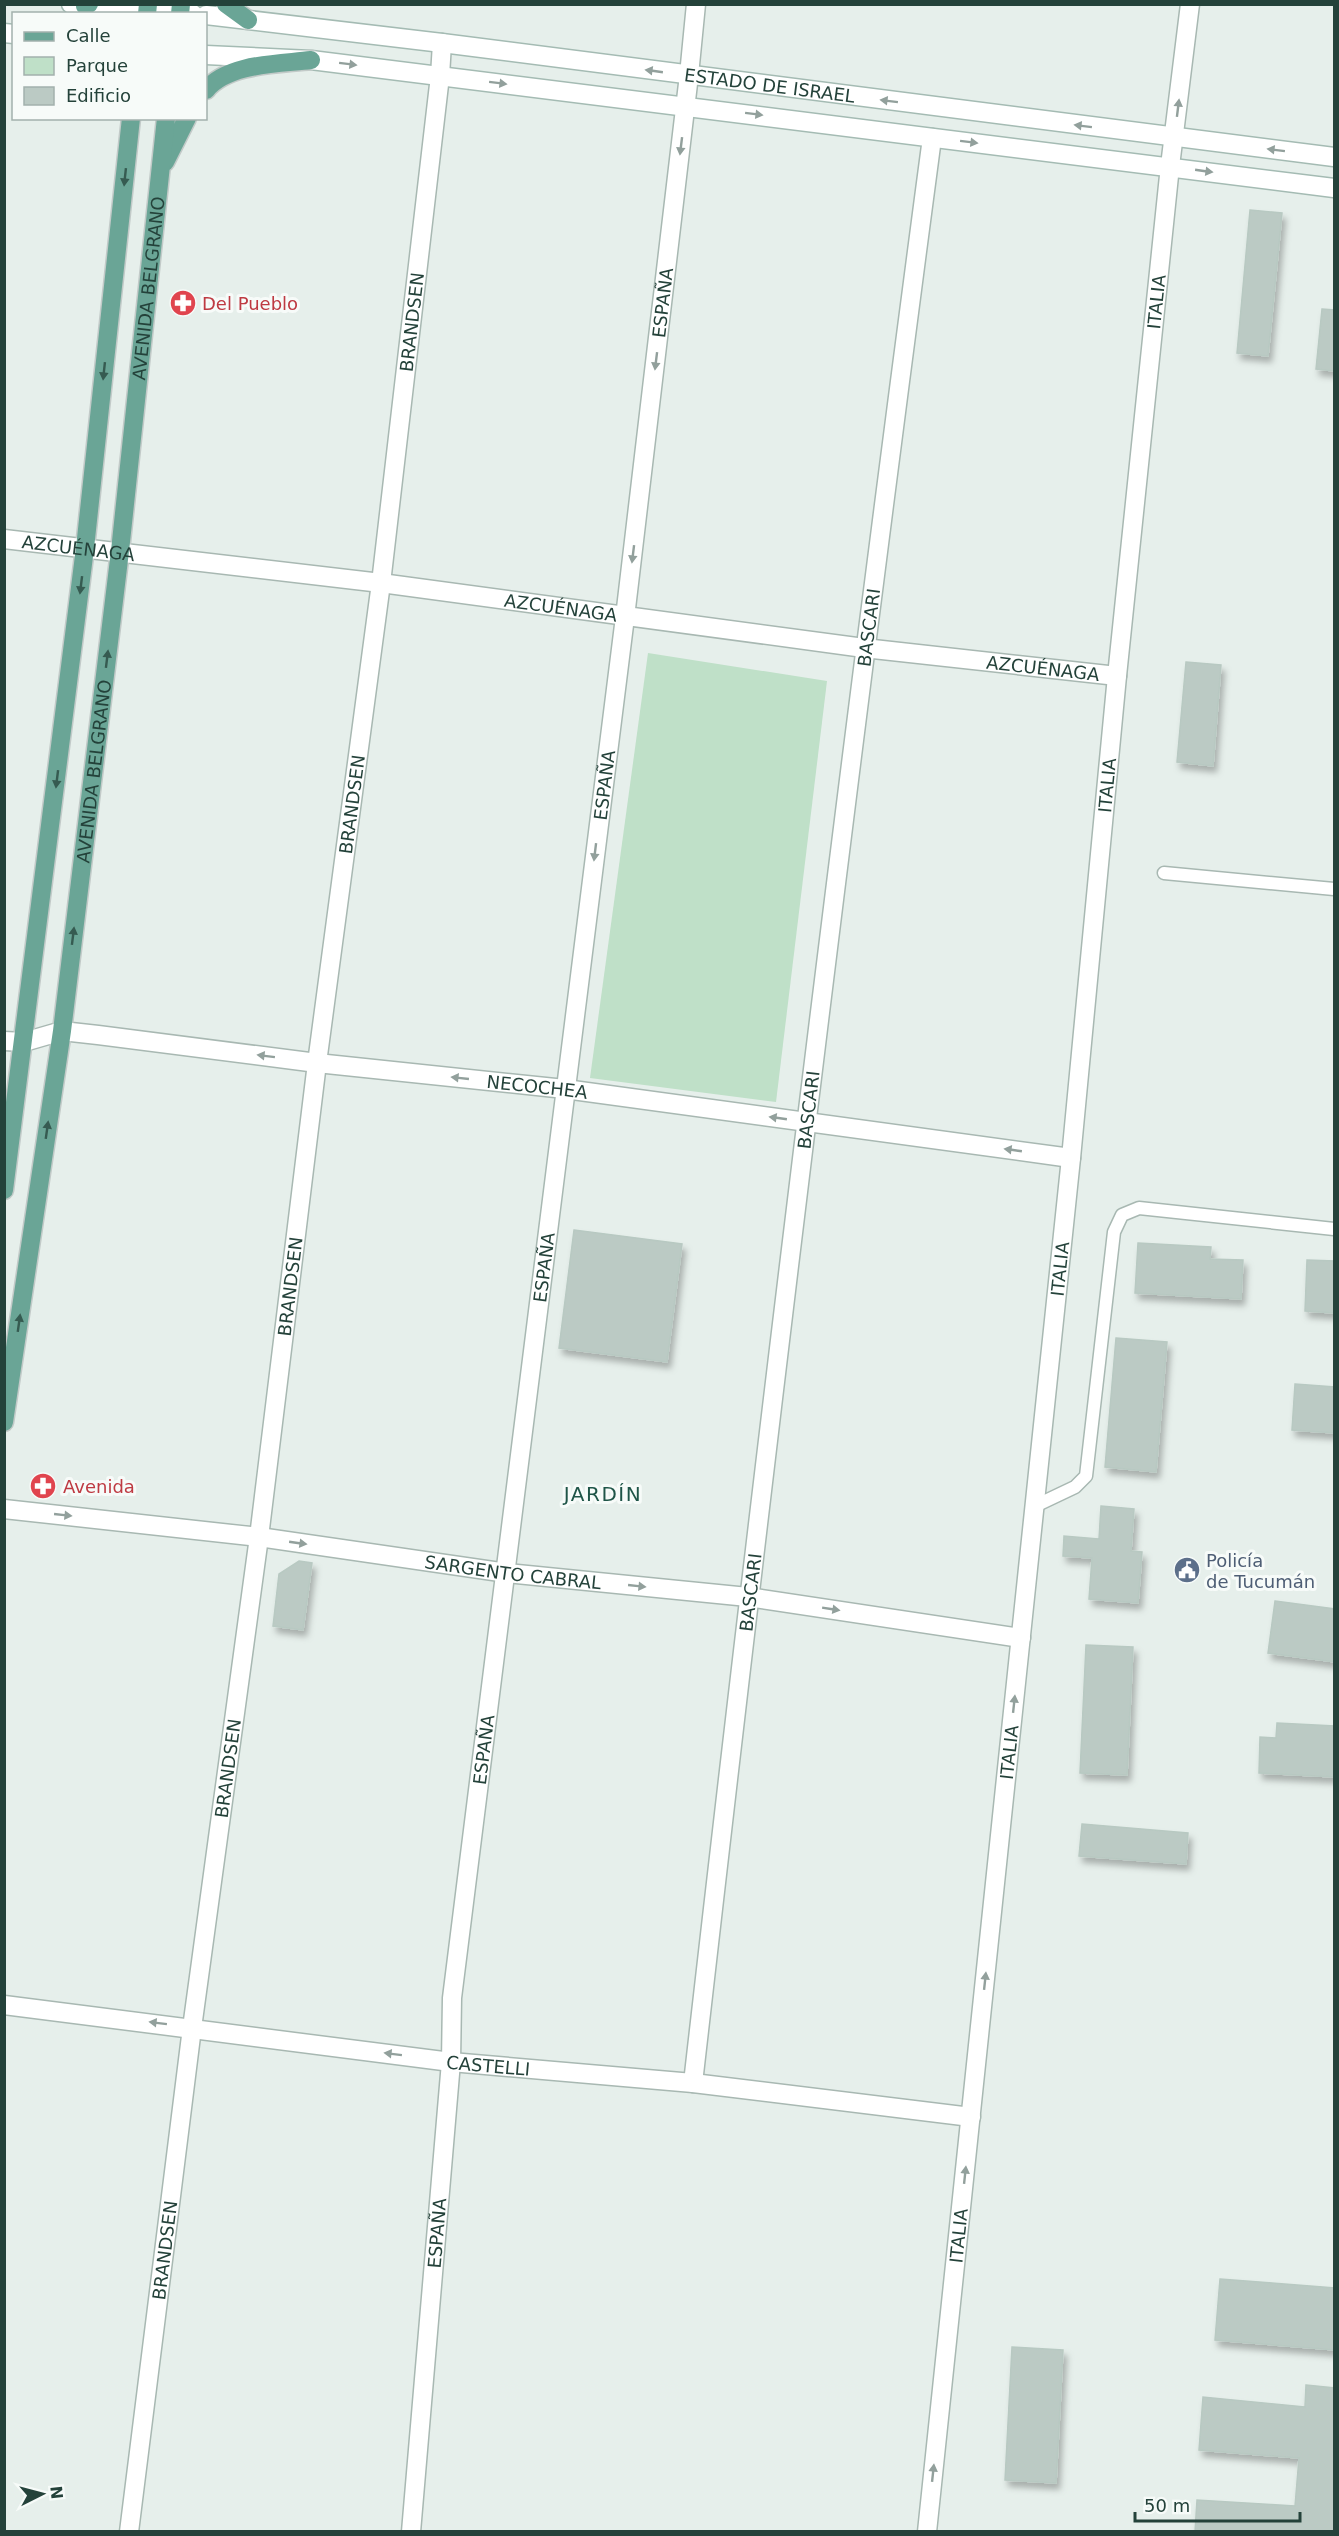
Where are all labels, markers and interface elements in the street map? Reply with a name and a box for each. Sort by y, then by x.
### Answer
legend [12,12,207,120]
text: Calle [66,25,111,46]
text: Parque [66,55,128,76]
one-way arrow [338,60,357,69]
street label: ESTADO DE ISRAEL [683,64,856,106]
one-way arrow [645,66,664,75]
one-way arrow [489,78,508,87]
text: Edificio [66,85,131,106]
one-way arrow [880,96,899,106]
one-way arrow [1173,99,1183,118]
one-way arrow [745,110,764,119]
one-way arrow [1073,121,1092,130]
one-way arrow [676,137,686,156]
one-way arrow [959,137,978,147]
one-way arrow [1267,145,1286,154]
one-way arrow [120,167,129,186]
one-way arrow [1194,167,1213,176]
street label: AVENIDA BELGRANO [128,195,168,381]
street label: ESPAÑA [648,266,677,339]
street label: BRANDSEN [395,271,428,373]
street label: ITALIA [1143,273,1169,330]
pharmacy icon: Del Pueblo [168,288,198,318]
place label: Del Pueblo [202,293,298,314]
one-way arrow [651,351,660,370]
one-way arrow [99,361,109,380]
street label: AZCUÉNAGA [21,531,137,565]
one-way arrow [628,545,637,564]
one-way arrow [76,576,85,595]
street label: BASCARI [853,587,884,668]
street label: AZCUÉNAGA [503,589,619,625]
one-way arrow [102,650,111,669]
street label: AZCUÉNAGA [985,651,1101,685]
street label: AVENIDA BELGRANO [72,678,115,864]
street label: ESPAÑA [589,748,619,822]
street label: BRANDSEN [334,753,369,855]
street label: ITALIA [1094,756,1120,814]
one-way arrow [52,769,61,788]
one-way arrow [591,843,600,862]
one-way arrow [68,927,78,946]
one-way arrow [256,1051,275,1061]
street label: BASCARI [793,1069,823,1150]
street label: NECOCHEA [486,1070,590,1103]
one-way arrow [450,1073,469,1083]
one-way arrow [768,1114,787,1123]
one-way arrow [43,1120,52,1139]
one-way arrow [1003,1146,1022,1155]
street label: ESPAÑA [529,1230,558,1304]
street label: BRANDSEN [273,1235,306,1337]
street label: ITALIA [1046,1240,1073,1297]
one-way arrow [15,1313,24,1332]
pharmacy icon: Avenida [28,1471,58,1501]
place label: Avenida [63,1476,135,1497]
district label: JARDÍN [562,1482,642,1506]
one-way arrow [53,1510,72,1520]
one-way arrow [289,1538,308,1547]
place label: Policía de Tucumán [1206,1550,1315,1592]
street label: SARGENTO CABRAL [423,1551,602,1593]
street label: BASCARI [735,1552,765,1633]
public building icon: Policía de Tucumán [1172,1555,1202,1585]
one-way arrow [628,1581,647,1591]
one-way arrow [821,1605,840,1614]
one-way arrow [1009,1694,1019,1713]
street label: ESPAÑA [468,1713,498,1786]
street label: BRANDSEN [210,1717,245,1819]
street label: ITALIA [995,1723,1022,1781]
one-way arrow [981,1972,990,1991]
one-way arrow [149,2019,168,2028]
one-way arrow [384,2049,403,2059]
street label: CASTELLI [445,2051,531,2079]
one-way arrow [960,2166,970,2185]
street label: ESPAÑA [423,2196,450,2269]
street label: BRANDSEN [148,2199,181,2301]
street label: ITALIA [945,2207,971,2264]
north arrow [12,2464,72,2524]
one-way arrow [928,2464,938,2483]
text: N [46,2485,67,2500]
scale bar [1135,2485,1300,2523]
text: 50 m [1144,2495,1190,2516]

